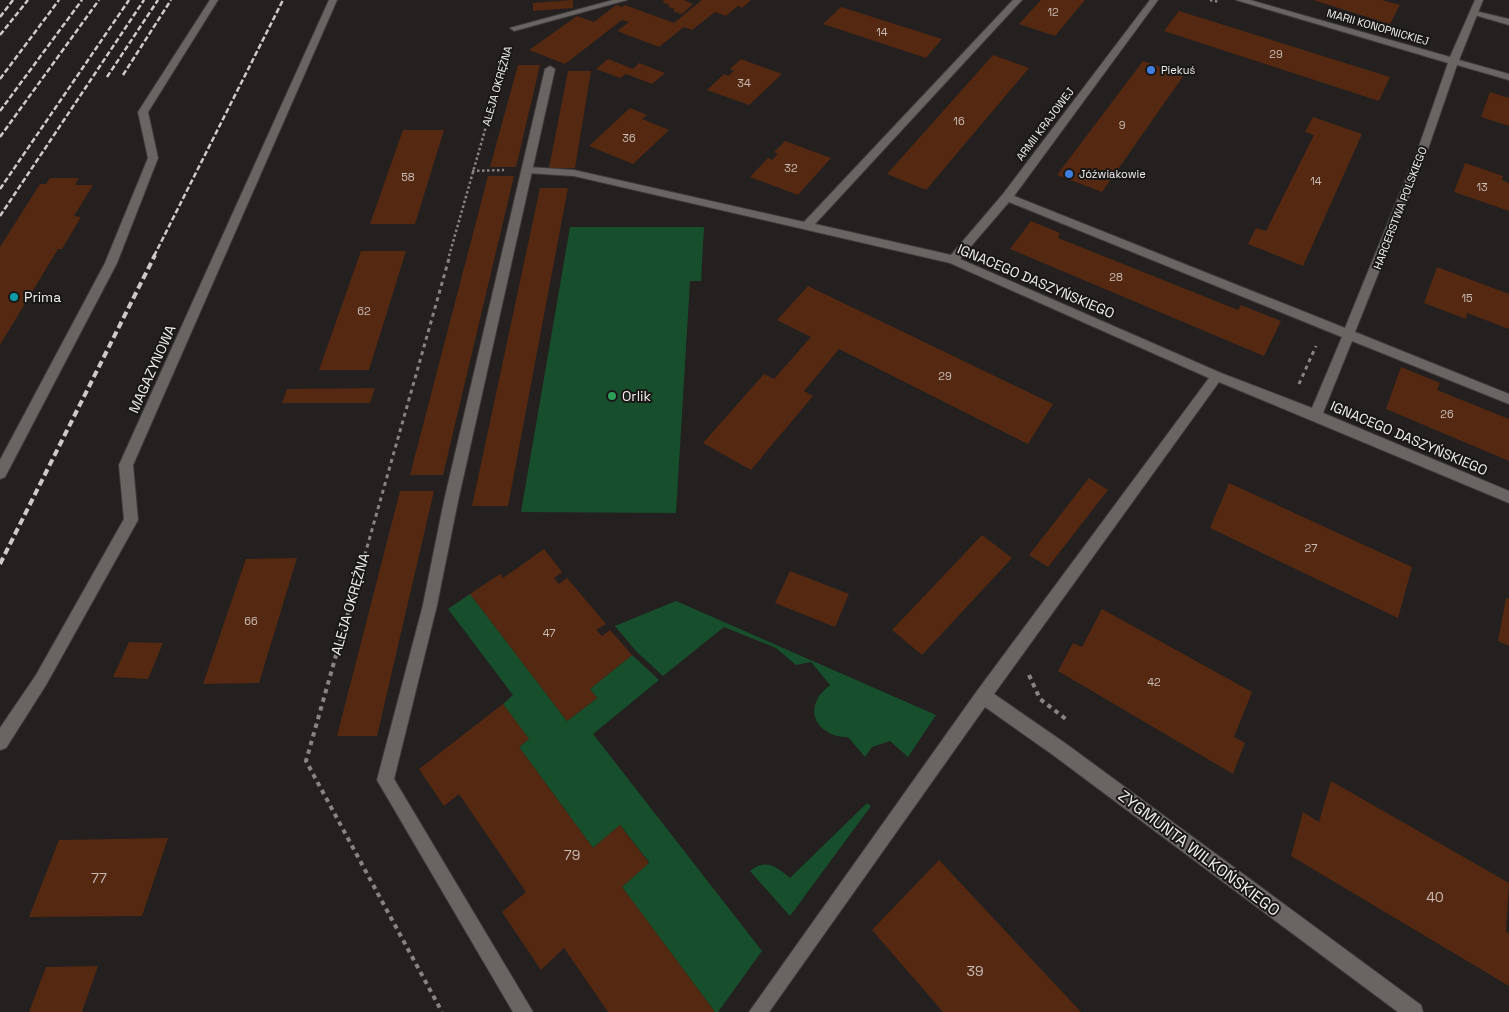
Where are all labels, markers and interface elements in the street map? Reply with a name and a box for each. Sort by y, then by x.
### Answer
house number: 12 [1047,5,1059,19]
street label: MARII KONOPNICKIEJ [1325,6,1431,48]
house number: 14 [876,25,888,39]
street label: ALEJA OKRĘŻNA [479,44,515,128]
house number: 29 [1269,47,1283,61]
place label: Piekuś [1161,63,1195,77]
marker: Piekuś [1145,64,1157,76]
house number: 34 [737,76,751,90]
street label: ARMII KRAJOWEJ [1013,84,1077,163]
house number: 16 [953,114,965,128]
house number: 9 [1119,118,1126,132]
house number: 36 [622,131,636,145]
street label: HARCERSTWA POLSKIEGO [1370,145,1430,271]
house number: 32 [784,161,798,175]
place label: Jóźwiakowie [1079,167,1146,181]
marker: Jóźwiakowie [1063,168,1075,180]
house number: 58 [401,170,415,184]
house number: 14 [1310,174,1322,188]
house number: 13 [1476,180,1488,194]
street label: IGNACEGO DASZYŃSKIEGO [955,240,1117,322]
house number: 28 [1109,270,1123,284]
place label: Prima [24,288,61,306]
marker: Prima [8,291,20,303]
house number: 15 [1461,291,1473,305]
house number: 62 [357,304,371,318]
street label: MAGAZYNOWA [125,322,180,416]
house number: 29 [938,369,952,383]
place label: Orlik [622,387,652,405]
marker: Orlik [606,390,618,402]
street label: IGNACEGO DASZYŃSKIEGO [1328,397,1490,479]
house number: 26 [1440,407,1454,421]
house number: 27 [1305,541,1317,555]
street label: ALEJA OKRĘŻNA [327,551,373,657]
house number: 66 [244,614,258,628]
house number: 47 [543,626,555,640]
house number: 42 [1147,675,1161,689]
street label: ZYGMUNTA WILKOŃSKIEGO [1114,785,1284,921]
house number: 79 [564,846,580,864]
house number: 77 [91,869,107,887]
house number: 40 [1426,888,1444,906]
house number: 39 [966,962,984,980]

